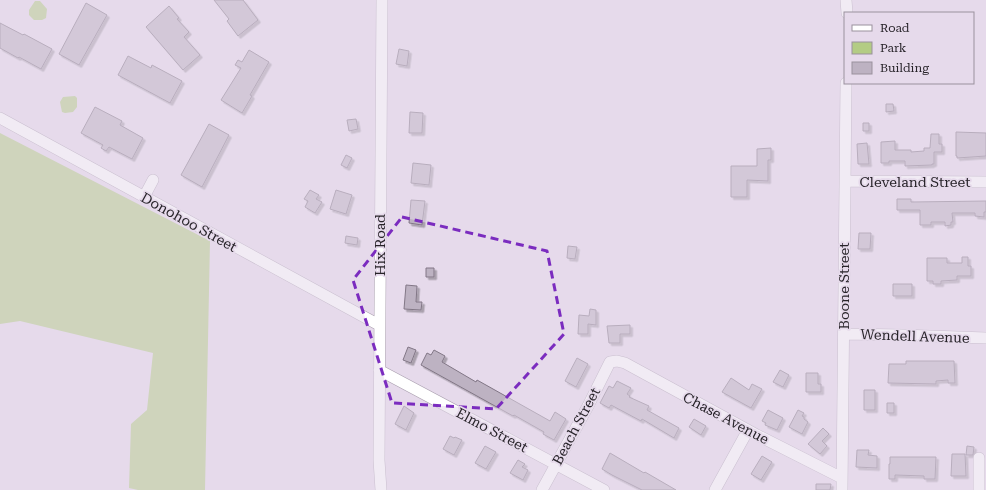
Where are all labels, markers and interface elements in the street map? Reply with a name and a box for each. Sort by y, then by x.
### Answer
legend [844,12,974,84]
text: Road [880,21,910,35]
text: Park [880,41,907,55]
text: Building [880,61,929,75]
street label: Cleveland Street [860,174,970,190]
street label: Donohoo Street [138,189,240,255]
street label: Hix Road [372,214,388,276]
street label: Boone Street [836,242,852,330]
street label: Wendell Avenue [860,326,970,346]
street label: Beach Street [549,385,603,467]
street label: Chase Avenue [680,389,772,447]
street label: Elmo Street [454,405,530,455]

